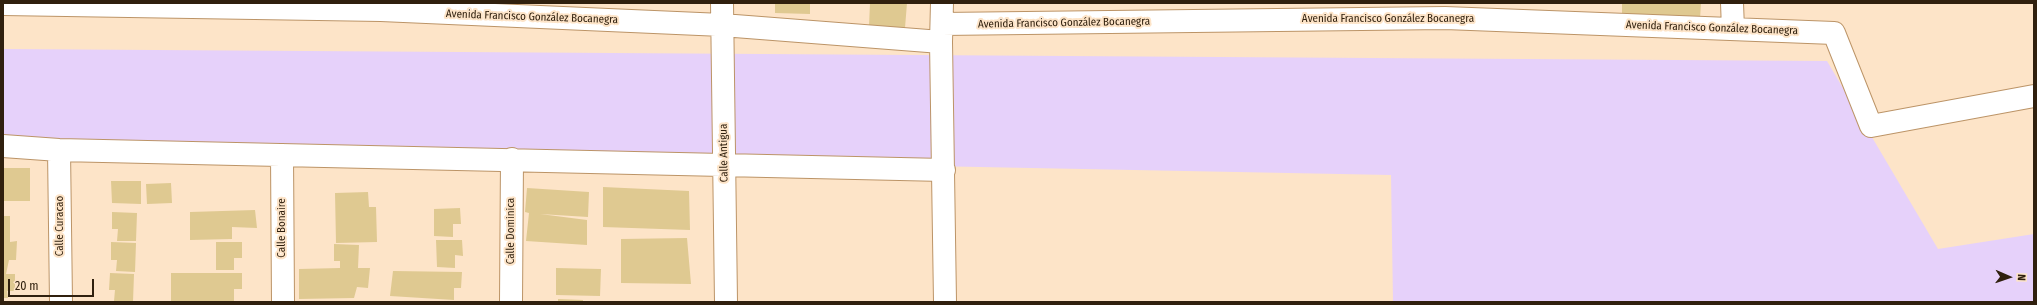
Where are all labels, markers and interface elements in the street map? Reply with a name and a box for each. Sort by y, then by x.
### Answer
street label: Avenida Francisco González Bocanegra [446,7,618,27]
street label: Avenida Francisco González Bocanegra [1302,12,1474,26]
street label: Avenida Francisco González Bocanegra [978,15,1150,31]
street label: Avenida Francisco González Bocanegra [1626,18,1798,38]
street label: Calle Antigua [717,124,731,182]
street label: Calle Curacao [53,196,67,256]
street label: Calle Bonaire [275,198,289,258]
street label: Calle Dominica [504,198,518,264]
north arrow [1989,257,2029,297]
scale bar [10,271,96,297]
text: N [2015,274,2028,281]
text: 20 m [15,279,39,293]

